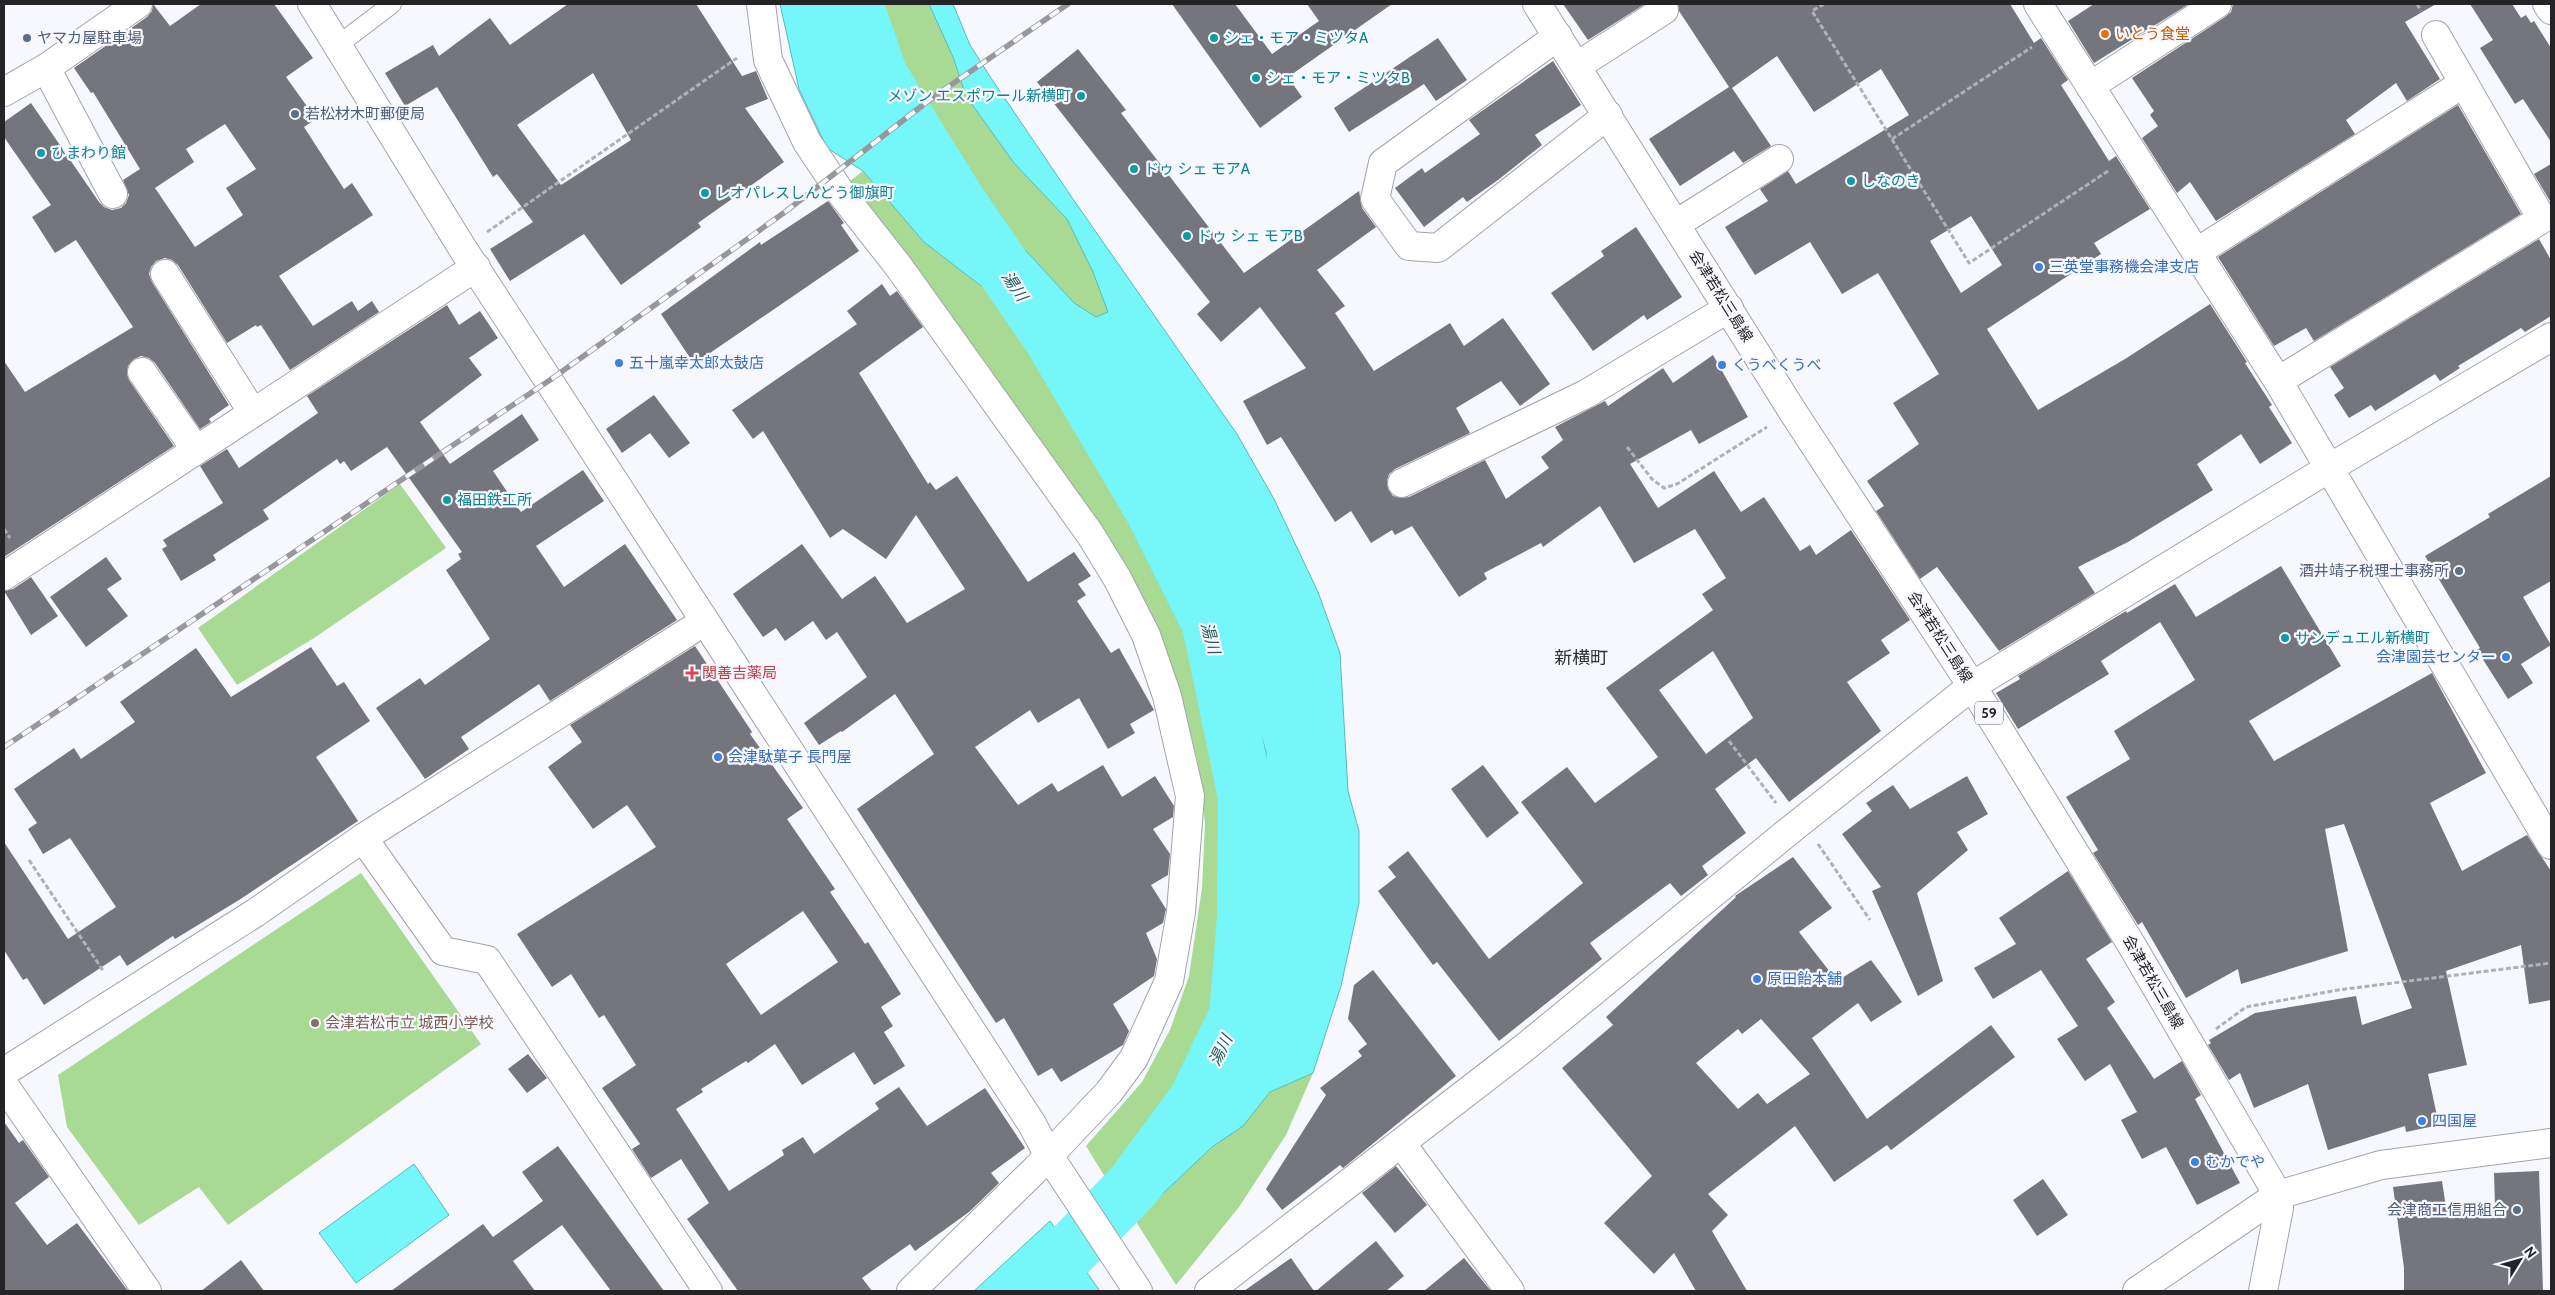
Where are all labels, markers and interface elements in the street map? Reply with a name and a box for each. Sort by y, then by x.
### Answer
place label: いとう食堂 [2115,25,2190,43]
marker: いとう食堂 [2099,28,2111,40]
place label: ヤマカ屋駐車場 [37,29,142,47]
place label: シェ・モア・ミツタA [1224,29,1369,47]
marker: ヤマカ屋駐車場 [21,32,33,44]
marker: シェ・モア・ミツタA [1208,32,1220,44]
place label: シェ・モア・ミツタB [1266,69,1410,87]
marker: シェ・モア・ミツタB [1250,72,1262,84]
place label: メゾン エスポワール新横町 [888,87,1071,105]
marker: メゾン エスポワール新横町 [1075,90,1087,102]
place label: 若松材木町郵便局 [305,105,425,123]
marker: 若松材木町郵便局 [289,108,301,120]
place label: ひまわり館 [51,144,126,162]
marker: ひまわり館 [35,147,47,159]
place label: ドゥ シェ モアA [1144,160,1251,178]
marker: ドゥ シェ モアA [1128,163,1140,175]
place label: しなのき [1861,172,1921,190]
marker: しなのき [1845,175,1857,187]
place label: レオパレスしんどう御旗町 [715,184,895,202]
marker: レオパレスしんどう御旗町 [699,187,711,199]
place label: ドゥ シェ モアB [1197,227,1303,245]
marker: ドゥ シェ モアB [1181,230,1193,242]
street label: 会津若松三島線 [1686,247,1756,345]
place label: 三英堂事務機会津支店 [2049,258,2199,276]
marker: 三英堂事務機会津支店 [2033,261,2045,273]
water label: 湯川 [998,268,1033,307]
place label: 五十嵐幸太郎太鼓店 [629,354,764,372]
place label: くうべくうべ [1732,356,1821,374]
marker: 五十嵐幸太郎太鼓店 [613,357,625,369]
marker: くうべくうべ [1716,359,1728,371]
place label: 福田鉄工所 [457,491,532,509]
marker: 福田鉄工所 [441,494,453,506]
place label: 酒井靖子税理士事務所 [2299,562,2449,580]
marker: 酒井靖子税理士事務所 [2453,565,2465,577]
street label: 会津若松三島線 [1904,588,1976,686]
water label: 湯川 [1197,620,1224,658]
place label: サンデュエル新横町 [2295,629,2430,647]
marker: サンデュエル新横町 [2279,632,2291,644]
district label: 新横町 [1554,647,1608,669]
place label: 会津園芸センター [2376,648,2496,666]
marker: 会津園芸センター [2500,651,2512,663]
place label: 関善吉薬局 [702,664,777,682]
marker: 関善吉薬局 [686,667,698,679]
road number: 59 [1975,701,2003,724]
place label: 会津駄菓子 長門屋 [728,748,851,766]
marker: 会津駄菓子 長門屋 [712,751,724,763]
street label: 会津若松三島線 [2119,932,2187,1032]
place label: 原田飴本舗 [1767,970,1842,988]
marker: 原田飴本舗 [1751,973,1763,985]
place label: 会津若松市立 城西小学校 [325,1014,493,1032]
marker: 会津若松市立 城西小学校 [309,1017,321,1029]
water label: 湯川 [1205,1030,1237,1069]
place label: 四国屋 [2432,1112,2477,1130]
marker: 四国屋 [2416,1115,2428,1127]
place label: むかでや [2205,1153,2265,1171]
marker: むかでや [2189,1156,2201,1168]
place label: 会津商工信用組合 [2387,1201,2507,1219]
marker: 会津商工信用組合 [2511,1204,2523,1216]
north arrow [2495,1235,2545,1285]
text: N [2520,1243,2541,1262]

